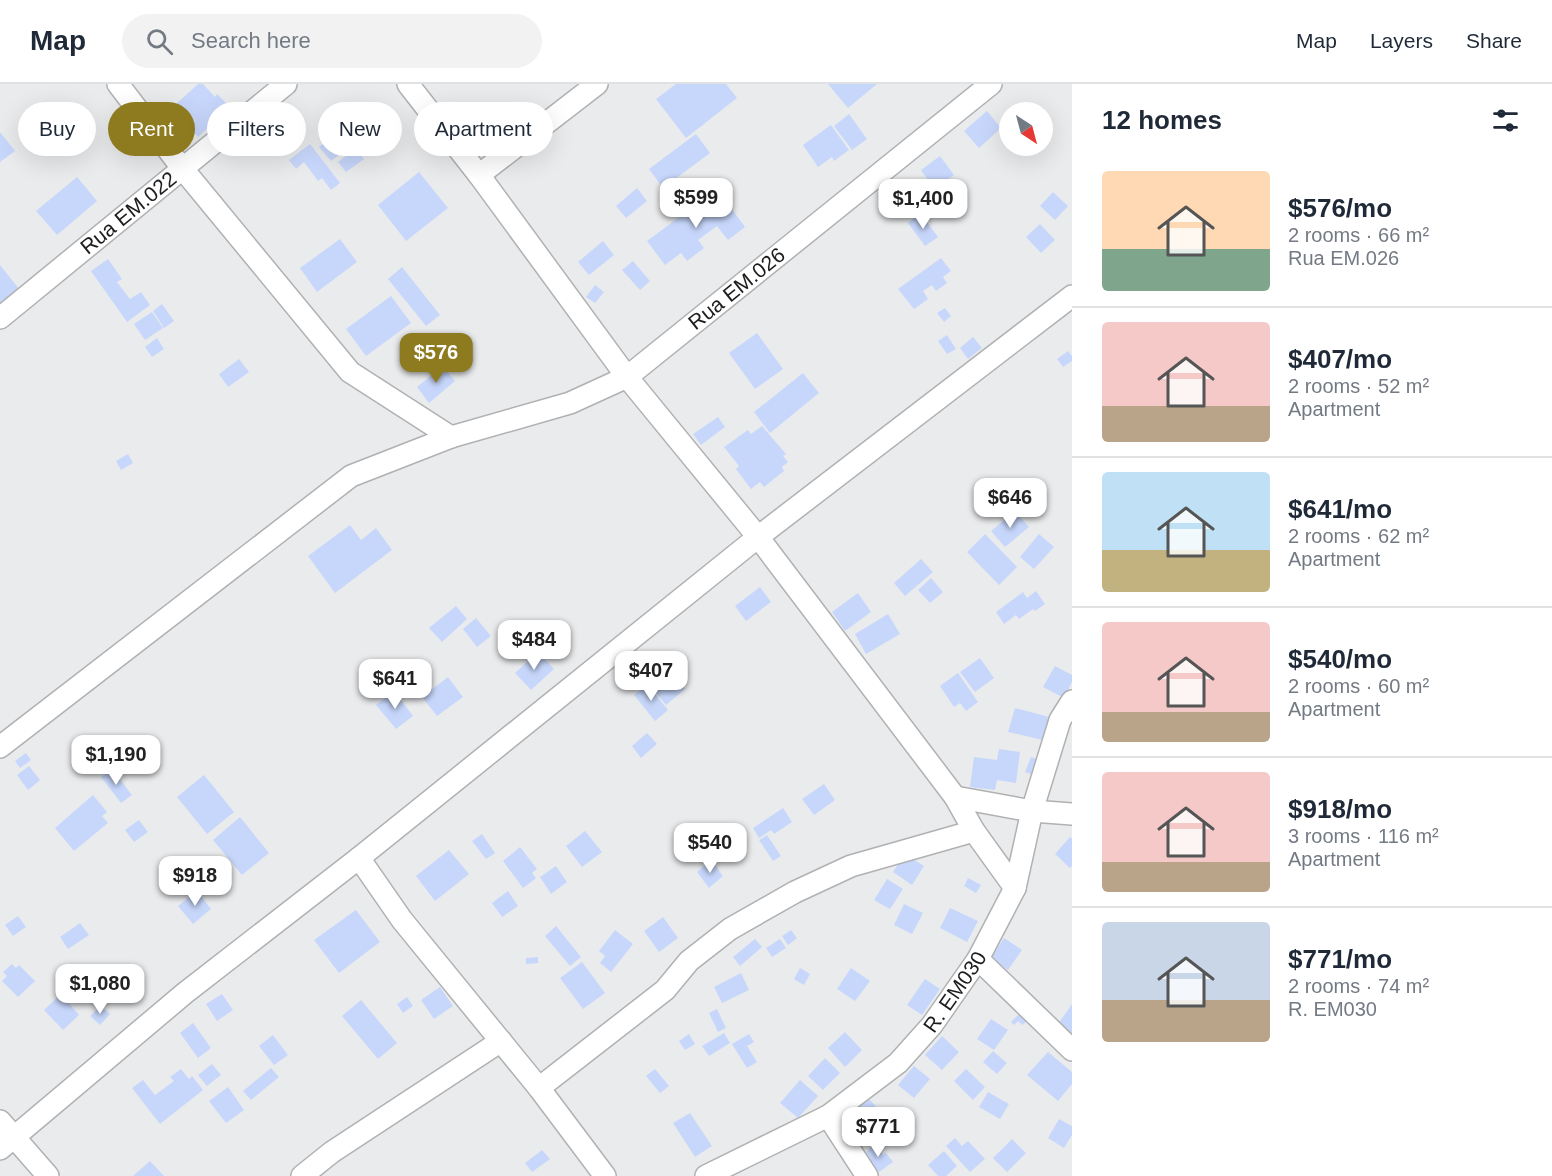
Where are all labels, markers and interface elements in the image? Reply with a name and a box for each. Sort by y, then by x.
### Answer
search box [122,14,542,68]
text: Map [30,25,86,56]
icon: search [143,25,176,58]
text: Search here [191,28,311,53]
text: Map [1296,29,1337,52]
text: Layers [1370,29,1433,52]
text: Share [1466,29,1522,52]
chip: Buy [18,102,96,156]
chip: Rent [108,102,195,156]
chip: Filters [207,102,306,156]
chip: New [318,102,402,156]
chip: Apartment [414,102,553,156]
north arrow [999,102,1053,156]
map controls [999,102,1053,156]
icon: filters [1489,104,1522,137]
text: 12 homes [1102,105,1222,135]
street label: Rua EM.022 [76,167,181,258]
pin: $599 [660,178,732,229]
pin: $1,400 [874,179,972,230]
text: $599 [674,186,718,208]
text: $1,400 [892,187,954,209]
text: $576/mo [1288,193,1392,223]
icon: home [1150,195,1222,267]
text: 2 rooms · 66 m² [1288,224,1429,246]
street label: Rua EM.026 [684,243,789,334]
text: Rua EM.026 [1288,247,1399,269]
pin: $576 [400,333,472,384]
text: $576 [414,341,458,363]
text: $407/mo [1288,344,1392,374]
icon: home [1150,346,1222,418]
text: 2 rooms · 52 m² [1288,375,1429,397]
text: Apartment [1288,398,1380,420]
pin: $646 [974,478,1046,529]
text: $646 [988,486,1032,508]
text: $641/mo [1288,494,1392,524]
icon: home [1150,496,1222,568]
text: 2 rooms · 62 m² [1288,525,1429,547]
text: Apartment [1288,548,1380,570]
pin: $484 [498,620,570,671]
text: $484 [512,628,556,650]
text: $540/mo [1288,644,1392,674]
icon: home [1150,646,1222,718]
pin: $407 [615,651,687,702]
pin: $641 [359,659,431,710]
text: $407 [629,659,673,681]
text: $641 [373,667,417,689]
text: 2 rooms · 60 m² [1288,675,1429,697]
text: Apartment [1288,698,1380,720]
pin: $1,190 [67,735,165,786]
text: $1,190 [85,743,147,765]
text: $918/mo [1288,794,1392,824]
icon: home [1150,796,1222,868]
pin: $540 [674,823,746,874]
text: 3 rooms · 116 m² [1288,825,1439,847]
text: $540 [688,831,732,853]
text: Apartment [1288,848,1380,870]
pin: $918 [159,856,231,907]
text: $918 [173,864,217,886]
text: $771/mo [1288,944,1392,974]
icon: home [1150,946,1222,1018]
street label: R. EM030 [918,948,991,1037]
pin: $1,080 [51,964,149,1015]
text: $1,080 [69,972,131,994]
text: 2 rooms · 74 m² [1288,975,1429,997]
text: R. EM030 [1288,998,1377,1020]
pin: $771 [842,1107,914,1158]
text: $771 [856,1115,900,1137]

